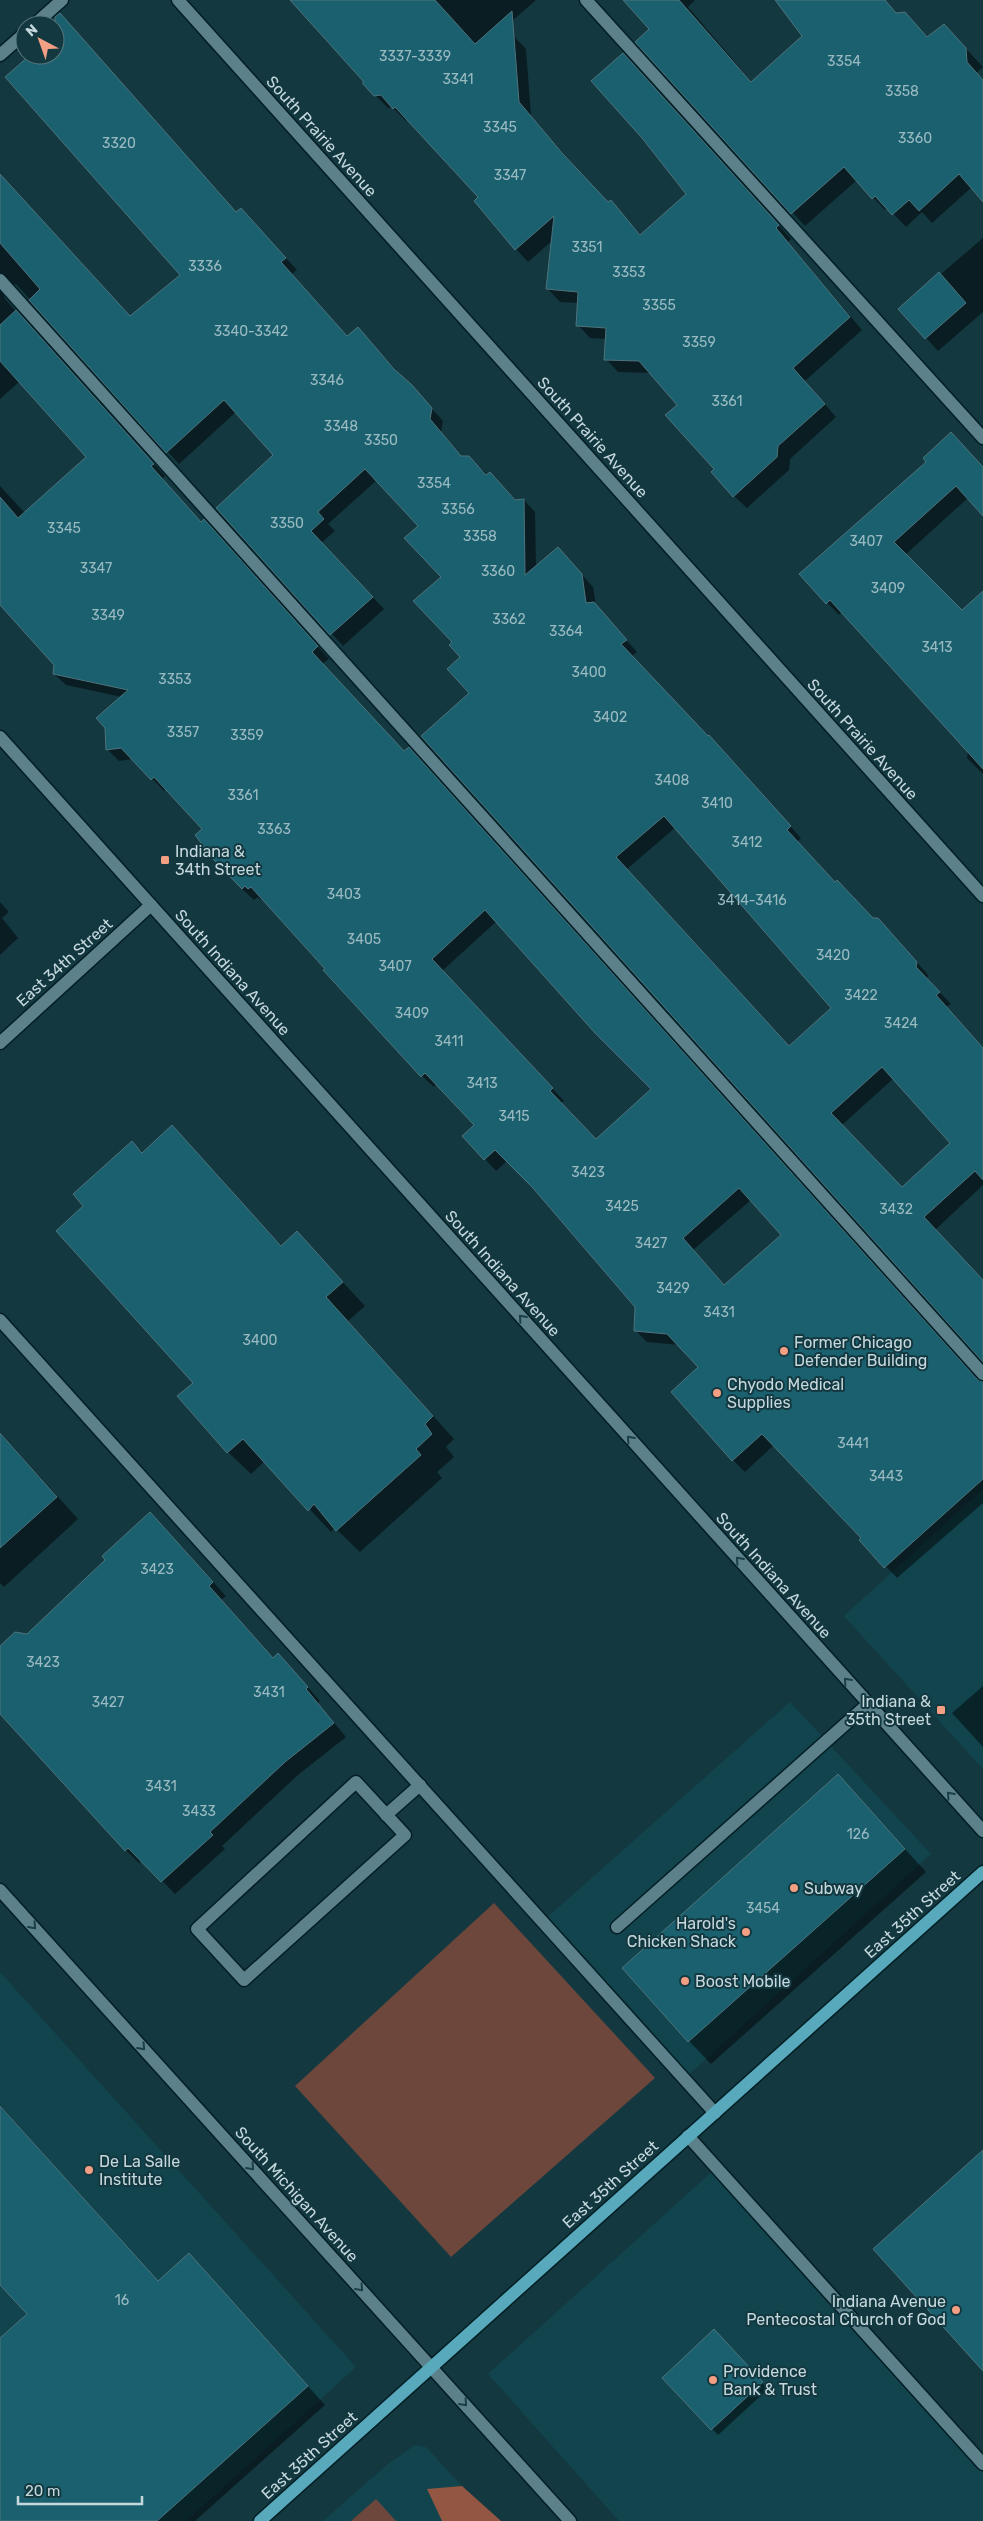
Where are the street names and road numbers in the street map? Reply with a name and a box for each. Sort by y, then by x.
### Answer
street label: South Prairie Avenue [262,72,381,201]
street label: South Prairie Avenue [533,373,652,502]
street label: South Prairie Avenue [803,675,922,804]
street label: South Indiana Avenue [171,905,294,1039]
street label: East 34th Street [12,914,116,1010]
street label: South Indiana Avenue [441,1206,564,1340]
street label: South Indiana Avenue [712,1508,835,1642]
street label: East 35th Street [861,1866,964,1962]
street label: South Michigan Avenue [231,2123,362,2266]
street label: East 35th Street [559,2136,662,2232]
street label: East 35th Street [258,2407,361,2503]

